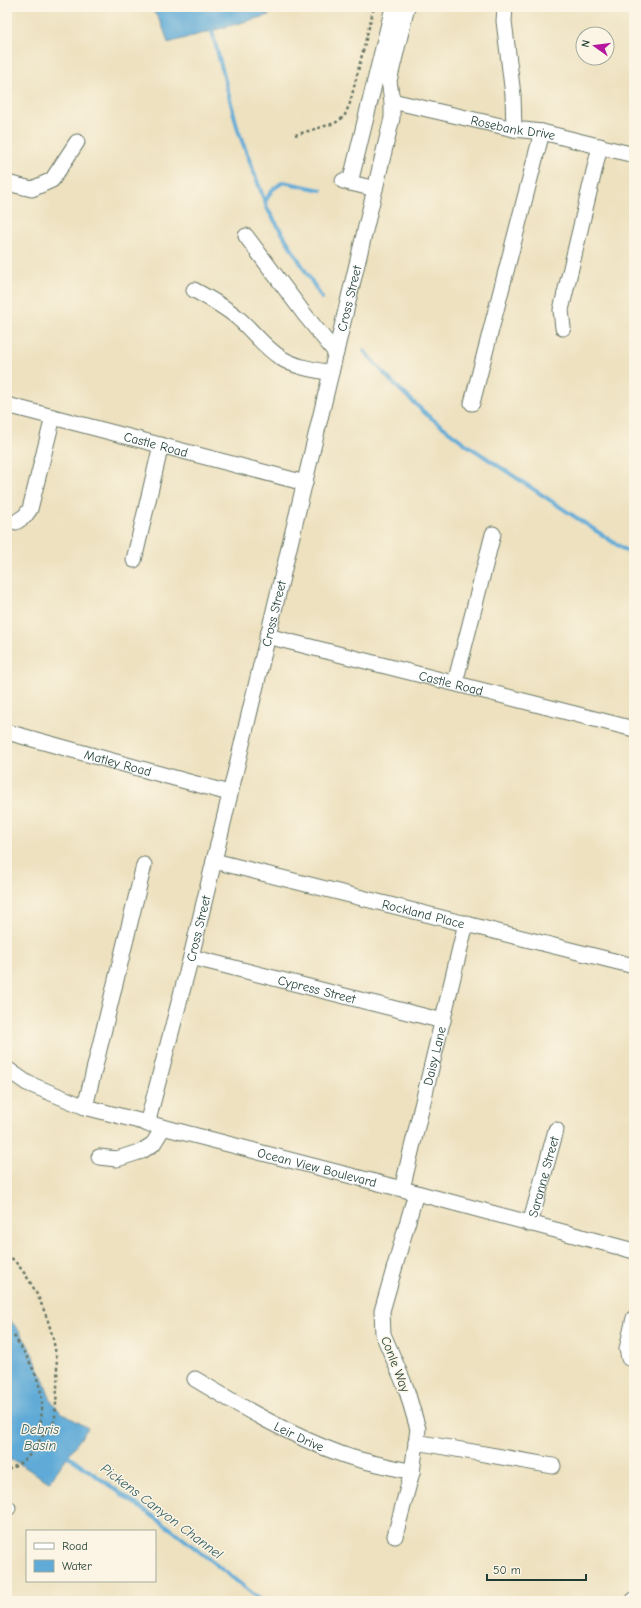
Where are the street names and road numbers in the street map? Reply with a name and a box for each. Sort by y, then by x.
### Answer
street label: Rosebank Drive [469,112,557,143]
street label: Cross Street [334,263,365,333]
street label: Castle Road [122,429,190,460]
street label: Cross Street [259,578,289,648]
street label: Castle Road [417,668,485,698]
street label: Matley Road [83,747,153,779]
street label: Cross Street [183,893,214,963]
street label: Rockland Place [381,896,467,932]
street label: Cypress Street [276,972,359,1007]
street label: Daisy Lane [420,1024,449,1087]
street label: Saranne Street [525,1133,562,1219]
street label: Ocean View Boulevard [256,1145,378,1190]
street label: Conle Way [378,1334,413,1394]
street label: Leir Drive [272,1418,327,1455]

